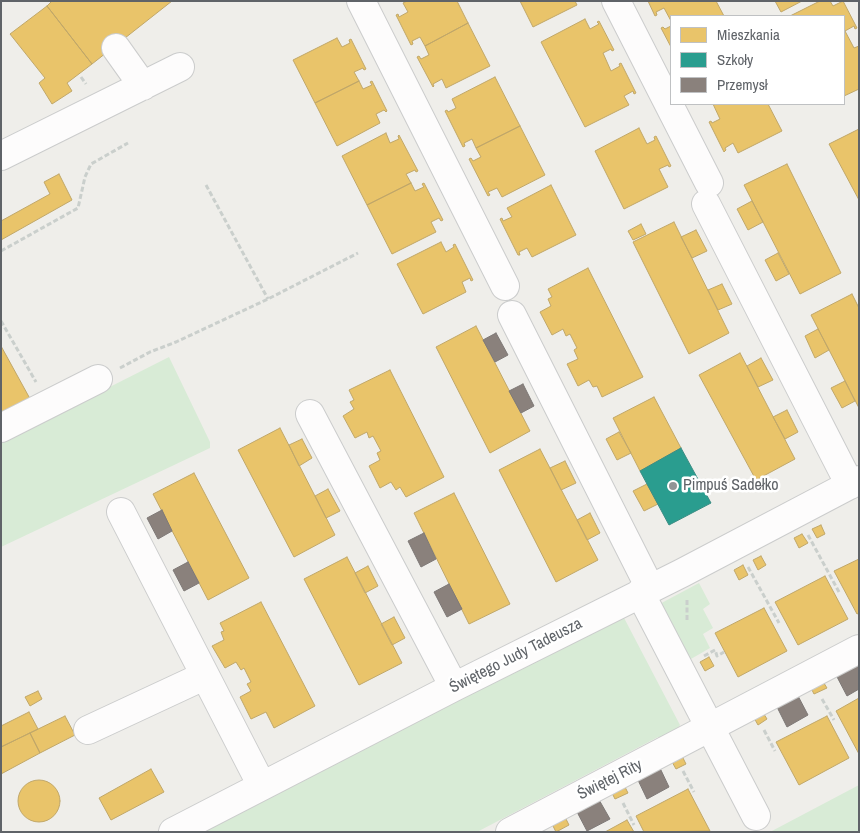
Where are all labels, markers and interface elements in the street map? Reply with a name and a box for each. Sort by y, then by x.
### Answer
legend [670,15,845,105]
text: Mieszkania [717,24,780,45]
text: Szkoły [717,49,753,70]
text: Przemysł [717,74,768,95]
place label: Pimpuś Sadełko [683,476,779,496]
marker: Pimpuś Sadełko [667,480,679,492]
street label: Świętego Judy Tadeusza [447,614,585,698]
street label: Świętej Rity [574,756,646,804]

